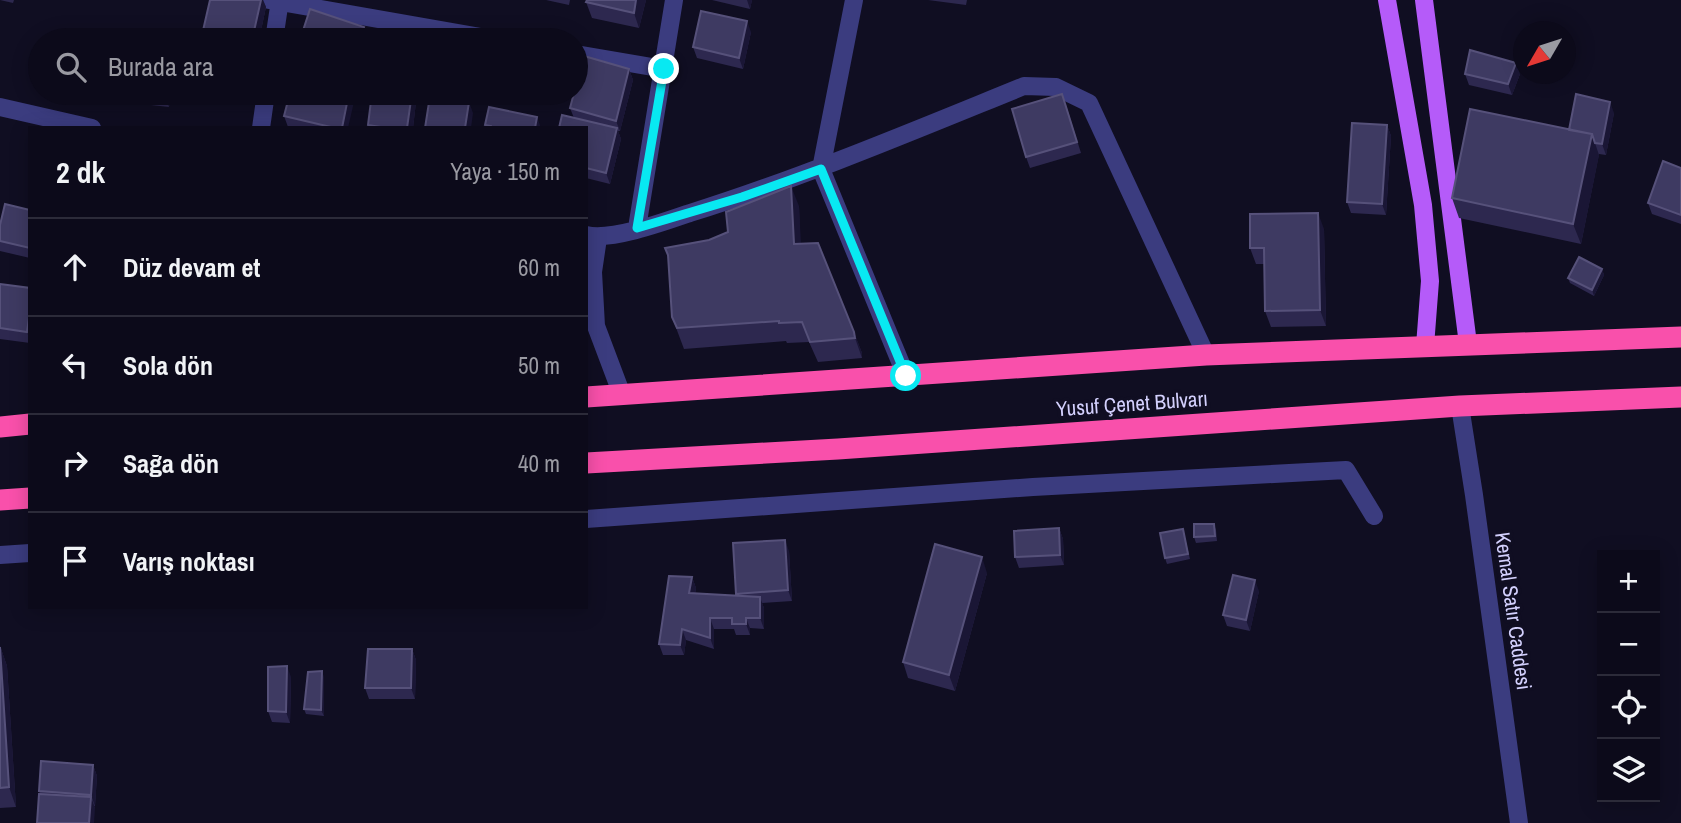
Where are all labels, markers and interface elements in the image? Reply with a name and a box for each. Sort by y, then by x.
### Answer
north arrow [1513,21,1576,84]
search box [28,28,588,105]
icon: search [52,48,90,86]
text: Burada ara [108,49,213,84]
route end [648,53,679,84]
text: 2 dk [56,152,105,192]
text: Yaya · 150 m [450,156,560,187]
icon: ahead [56,248,94,286]
text: Düz devam et [123,250,260,285]
text: 60 m [518,252,560,283]
icon: left [56,346,94,384]
text: Sola dön [123,348,213,383]
text: 50 m [518,350,560,381]
route start [890,360,921,391]
street label: Yusuf Çenet Bulvarı [1055,384,1209,423]
icon: right [56,444,94,482]
text: Sağa dön [123,446,219,481]
text: 40 m [518,448,560,479]
street label: Kemal Satır Caddesi [1488,530,1539,692]
icon: arrive [56,542,94,580]
text: Varış noktası [123,544,255,579]
map controls [1597,550,1660,802]
button: + [1597,550,1660,613]
button: − [1597,613,1660,676]
button: locate [1597,676,1660,739]
button: layers [1597,739,1660,802]

